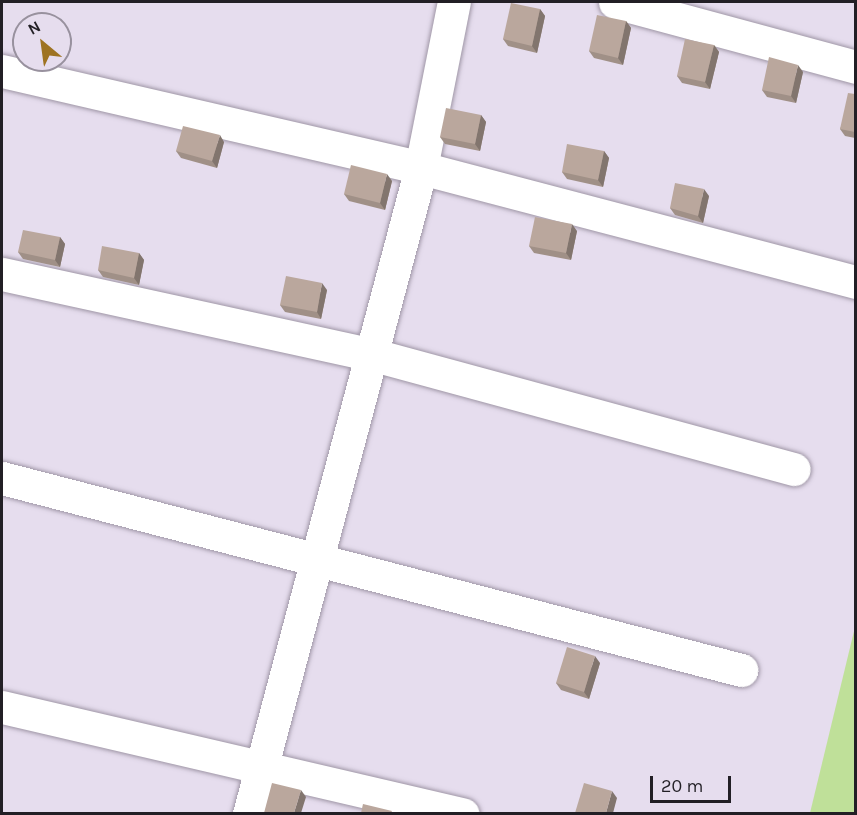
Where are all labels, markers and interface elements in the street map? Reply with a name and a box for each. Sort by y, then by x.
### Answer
north arrow [12,12,72,72]
text: N [24,16,44,39]
scale bar [653,764,734,802]
text: 20 m [661,775,703,797]

